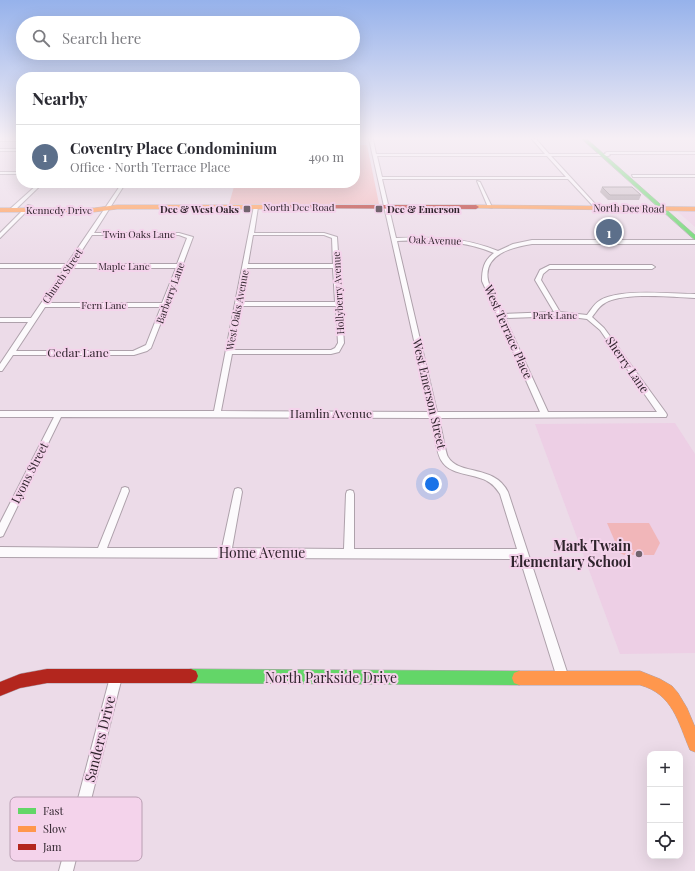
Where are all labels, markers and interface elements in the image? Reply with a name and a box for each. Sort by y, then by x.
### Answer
search box [16,16,360,60]
icon: search [30,27,52,49]
text: Search here [62,28,141,48]
text: Nearby [32,87,87,109]
text: Coventry Place Condominium [70,138,277,158]
text: 1 [43,148,47,165]
text: 490 m [308,148,344,165]
text: Office · North Terrace Place [70,158,230,175]
street label: North Dee Road [263,200,335,214]
street label: North Dee Road [593,200,665,216]
place label: Dee & West Oaks [160,202,239,216]
place label: Dee & Emerson [387,202,461,216]
street label: Kennedy Drive [26,203,92,217]
marker: Dee & West Oaks [242,204,252,214]
marker: Dee & Emerson [374,204,384,214]
pin: 1 [596,217,622,247]
street label: Twin Oaks Lane [103,227,175,241]
street label: Oak Avenue [408,232,462,248]
street label: Church Street [39,246,86,306]
street label: Hollyberry Avenue [329,251,347,335]
street label: Maple Lane [98,259,150,273]
street label: Barberry Lane [152,260,188,326]
street label: West Oaks Avenue [222,269,252,352]
street label: West Terrace Place [481,281,537,381]
street label: Fern Lane [81,298,127,312]
street label: Park Lane [533,308,577,322]
street label: Sherry Lane [603,333,653,396]
street label: West Emerson Street [409,336,451,451]
street label: Cedar Lane [47,344,109,360]
street label: Hamlin Avenue [290,405,372,421]
street label: Lyons Street [7,439,52,506]
your location [422,474,442,494]
place label: Mark Twain Elementary School [510,536,632,571]
street label: Home Avenue [219,543,305,562]
marker: Mark Twain Elementary School [634,549,644,559]
street label: North Parkside Drive [265,668,397,687]
street label: Sanders Drive [80,694,119,784]
map controls [647,751,683,859]
button: + [647,751,683,787]
button: − [647,787,683,823]
legend [10,797,142,861]
text: Fast [43,803,63,818]
text: Slow [43,821,67,836]
button: locate [647,823,683,859]
text: Jam [42,839,62,854]

